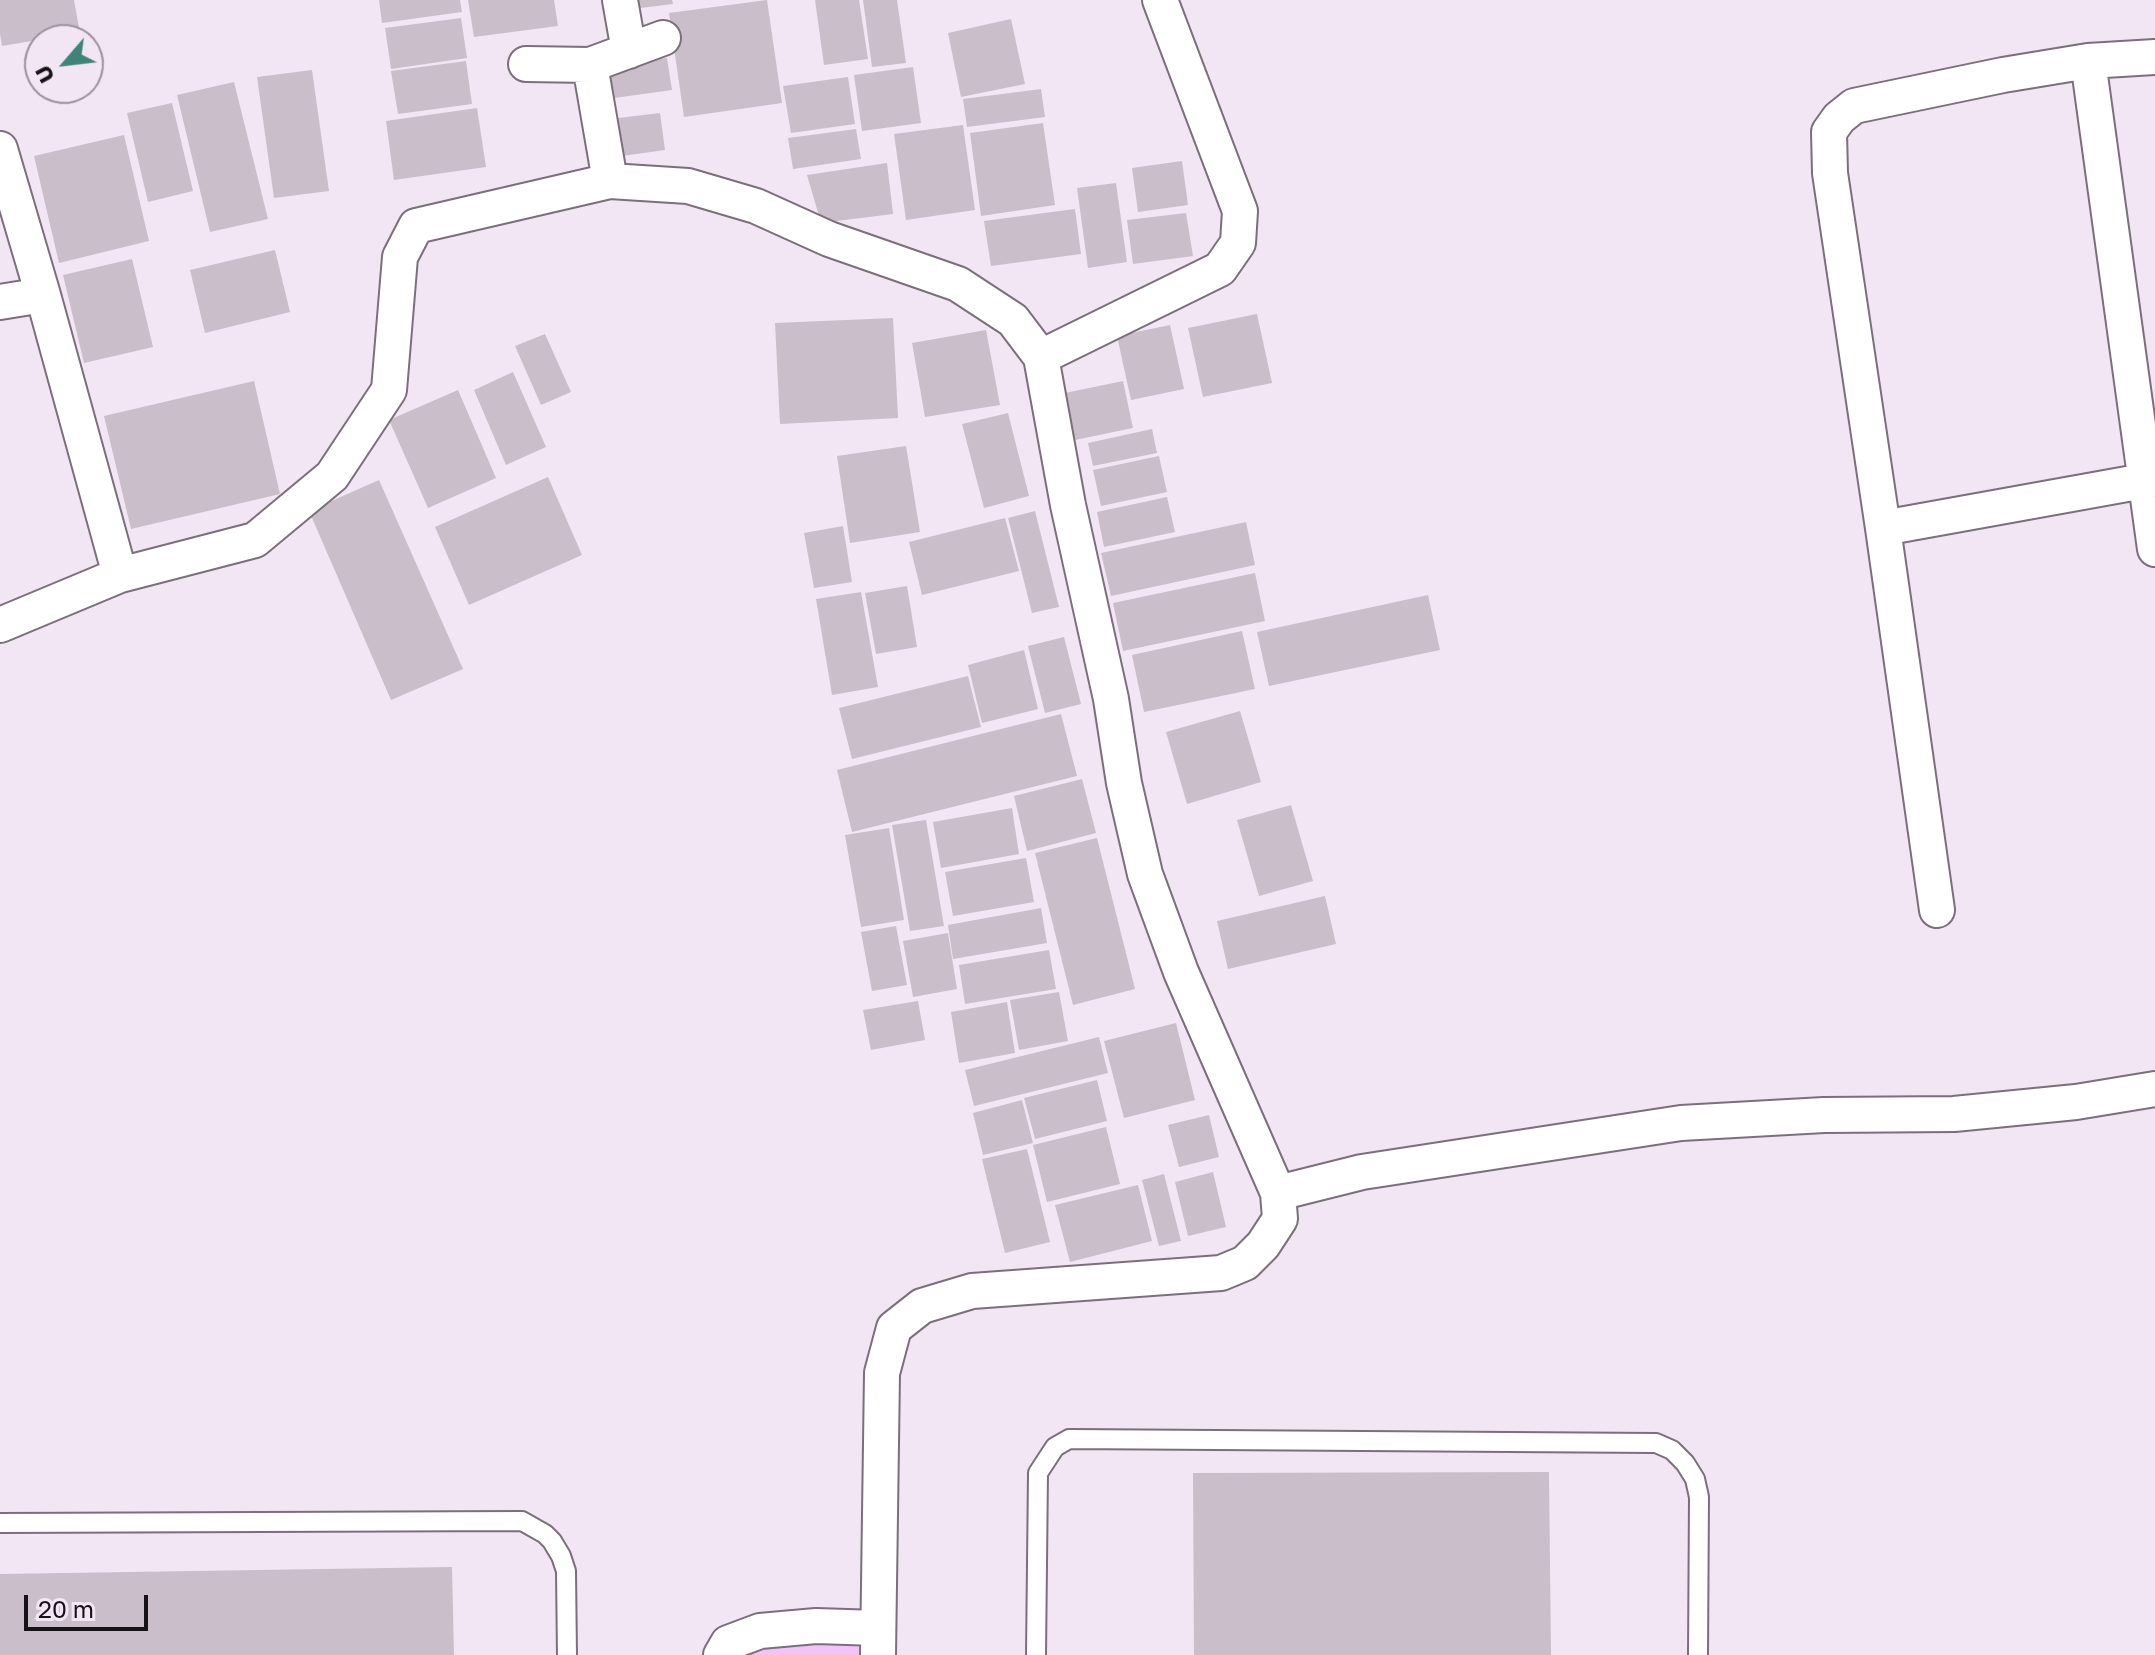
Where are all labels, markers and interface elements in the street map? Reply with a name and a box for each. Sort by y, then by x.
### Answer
north arrow [24,24,104,104]
text: U [28,61,60,88]
scale bar [28,1579,152,1629]
text: 20 m [38,1594,94,1623]

